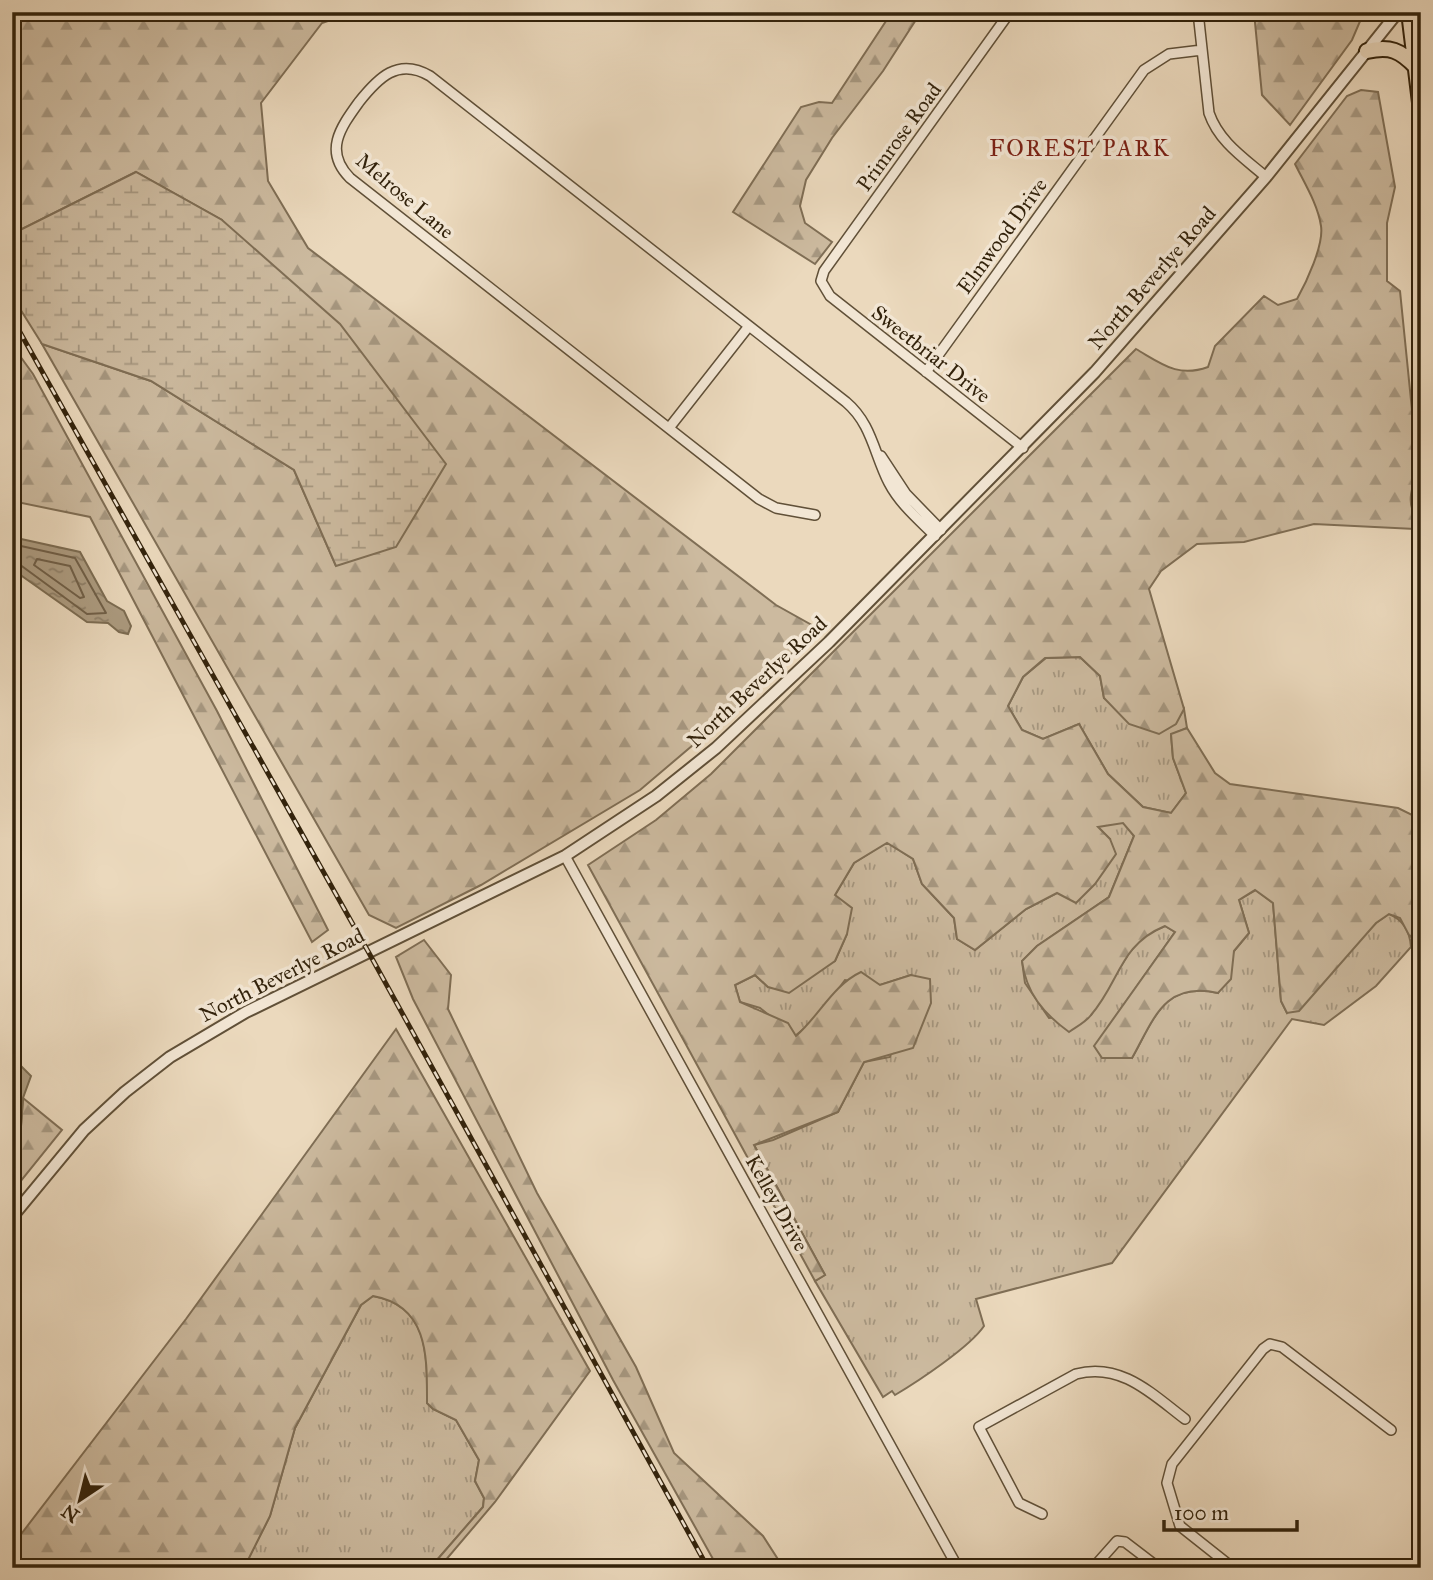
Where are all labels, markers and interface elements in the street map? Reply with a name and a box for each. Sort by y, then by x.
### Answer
street label: Primrose Road [851,77,947,196]
district label: FOREST PARK [989,134,1171,162]
street label: Melrose Lane [351,148,459,245]
street label: Elmwood Drive [951,173,1053,299]
street label: North Beverlye Road [1083,201,1222,355]
street label: Sweetbriar Drive [866,299,996,409]
street label: North Beverlye Road [682,610,833,753]
street label: North Beverlye Road [195,922,369,1028]
street label: Kelley Drive [740,1150,814,1256]
north arrow [46,1464,116,1534]
scale bar [1164,1489,1296,1533]
text: N [57,1499,84,1528]
text: 100 m [1174,1500,1229,1526]

